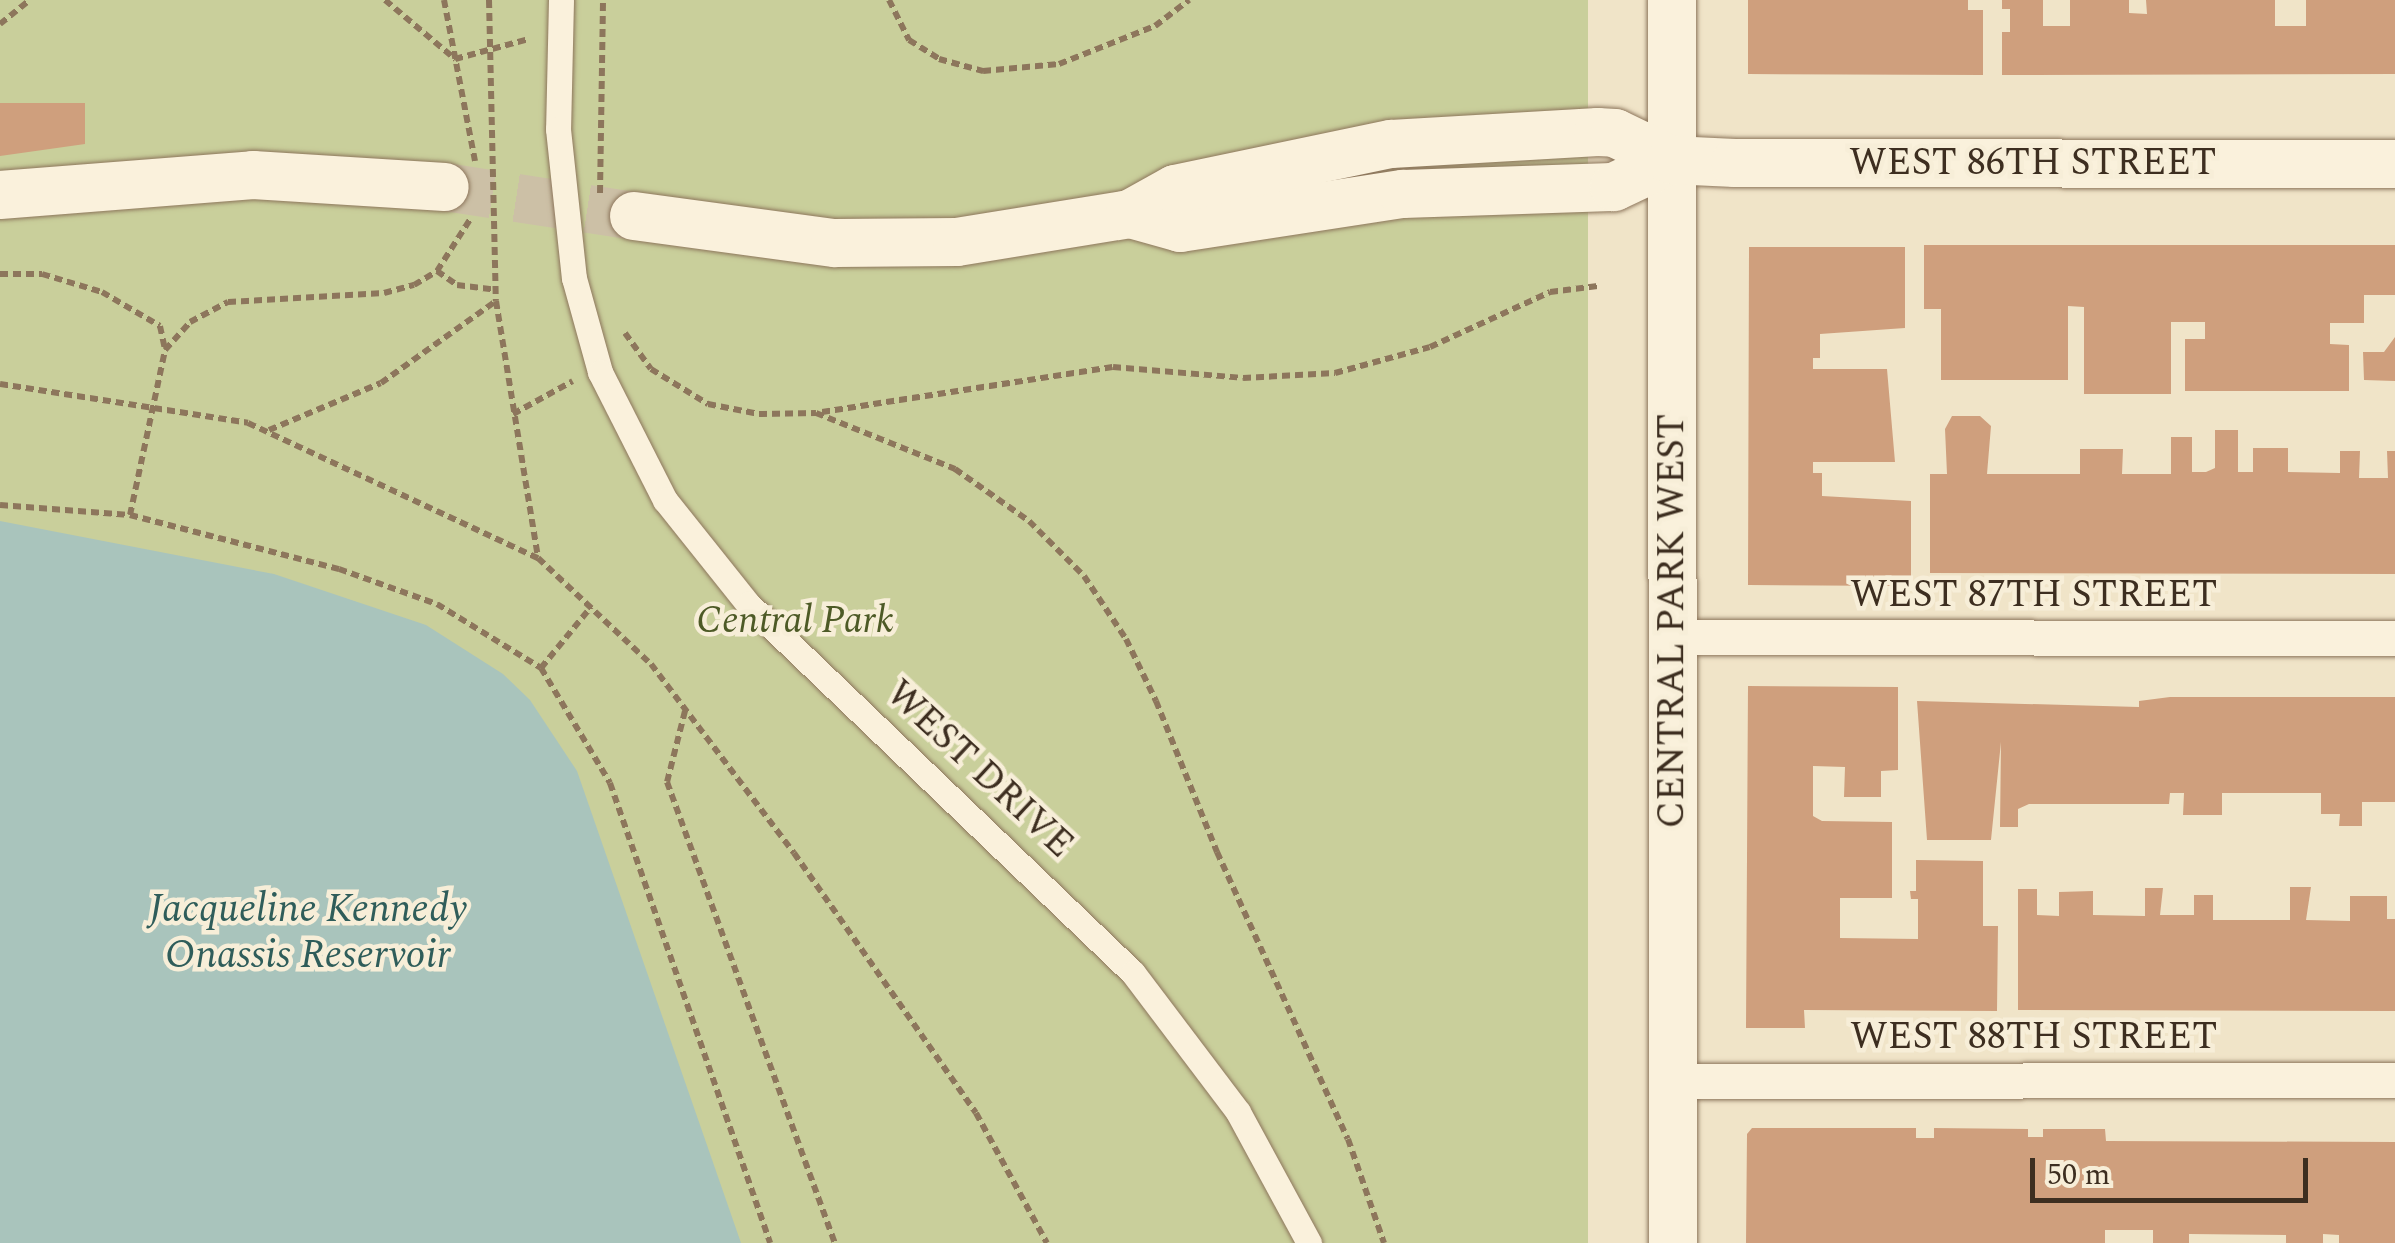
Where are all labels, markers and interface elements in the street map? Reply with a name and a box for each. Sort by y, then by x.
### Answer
street label: WEST 86TH STREET [1849,141,2217,187]
street label: CENTRAL PARK WEST [1650,414,1696,828]
street label: WEST 87TH STREET [1850,573,2218,619]
park label: Central Park [696,599,894,645]
street label: WEST DRIVE [876,672,1082,868]
water label: Jacqueline Kennedy Onassis Reservoir [149,886,467,980]
street label: WEST 88TH STREET [1850,1015,2218,1061]
scale bar [2035,1138,2312,1200]
text: 50 m [2047,1152,2110,1198]

